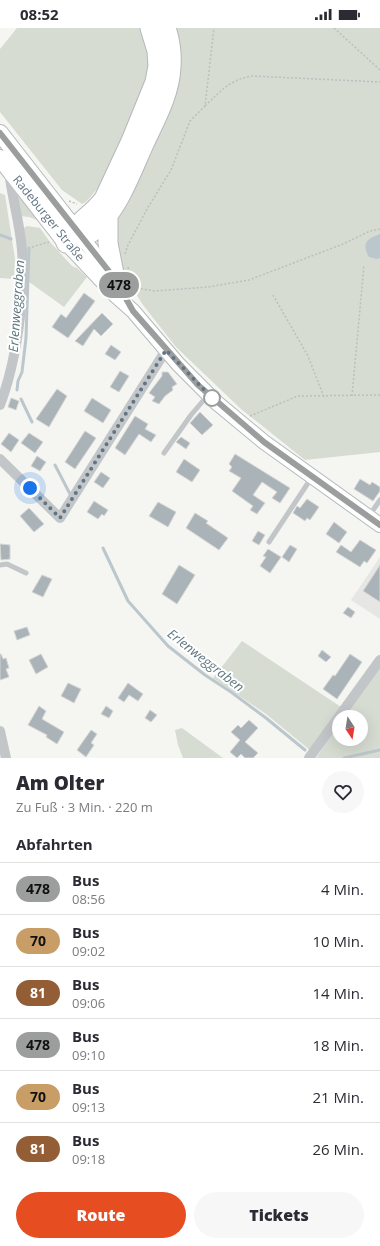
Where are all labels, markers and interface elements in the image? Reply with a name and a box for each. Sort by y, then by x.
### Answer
text: 08:52 [20,4,59,24]
street label: Radeburger Straße [9,172,89,265]
water label: Erlenweggraben [4,259,28,353]
line badge: 478 [96,272,142,298]
text: 478 [107,275,131,294]
unlabelled marker [203,389,221,407]
your location [20,478,40,498]
water label: Erlenweggraben [164,624,248,696]
north arrow [332,710,368,746]
map controls [332,710,368,746]
text: Am Olter [16,770,104,796]
button: heart [322,771,364,813]
text: Zu Fuß · 3 Min. · 220 m [16,798,153,816]
text: Abfahrten [16,834,93,854]
text: Bus [72,870,99,890]
text: 478 [26,879,50,898]
text: 4 Min. [321,879,364,899]
text: 08:56 [72,890,105,908]
text: Bus [72,922,99,942]
text: 70 [30,931,46,950]
text: 10 Min. [313,931,364,951]
text: 09:02 [72,942,105,960]
text: Bus [72,974,99,994]
text: 81 [30,983,46,1002]
text: 14 Min. [313,983,364,1003]
text: 09:06 [72,994,105,1012]
text: Bus [72,1026,99,1046]
text: 478 [26,1035,50,1054]
text: 18 Min. [313,1035,364,1055]
text: 09:10 [72,1046,105,1064]
text: Bus [72,1078,99,1098]
text: 70 [30,1087,46,1106]
text: 21 Min. [313,1087,364,1107]
text: 09:13 [72,1098,105,1116]
text: Bus [72,1130,99,1150]
text: 81 [30,1139,46,1158]
text: 26 Min. [313,1139,364,1159]
text: 09:18 [72,1150,105,1168]
button: Route [16,1192,186,1238]
button: Tickets [194,1192,364,1238]

